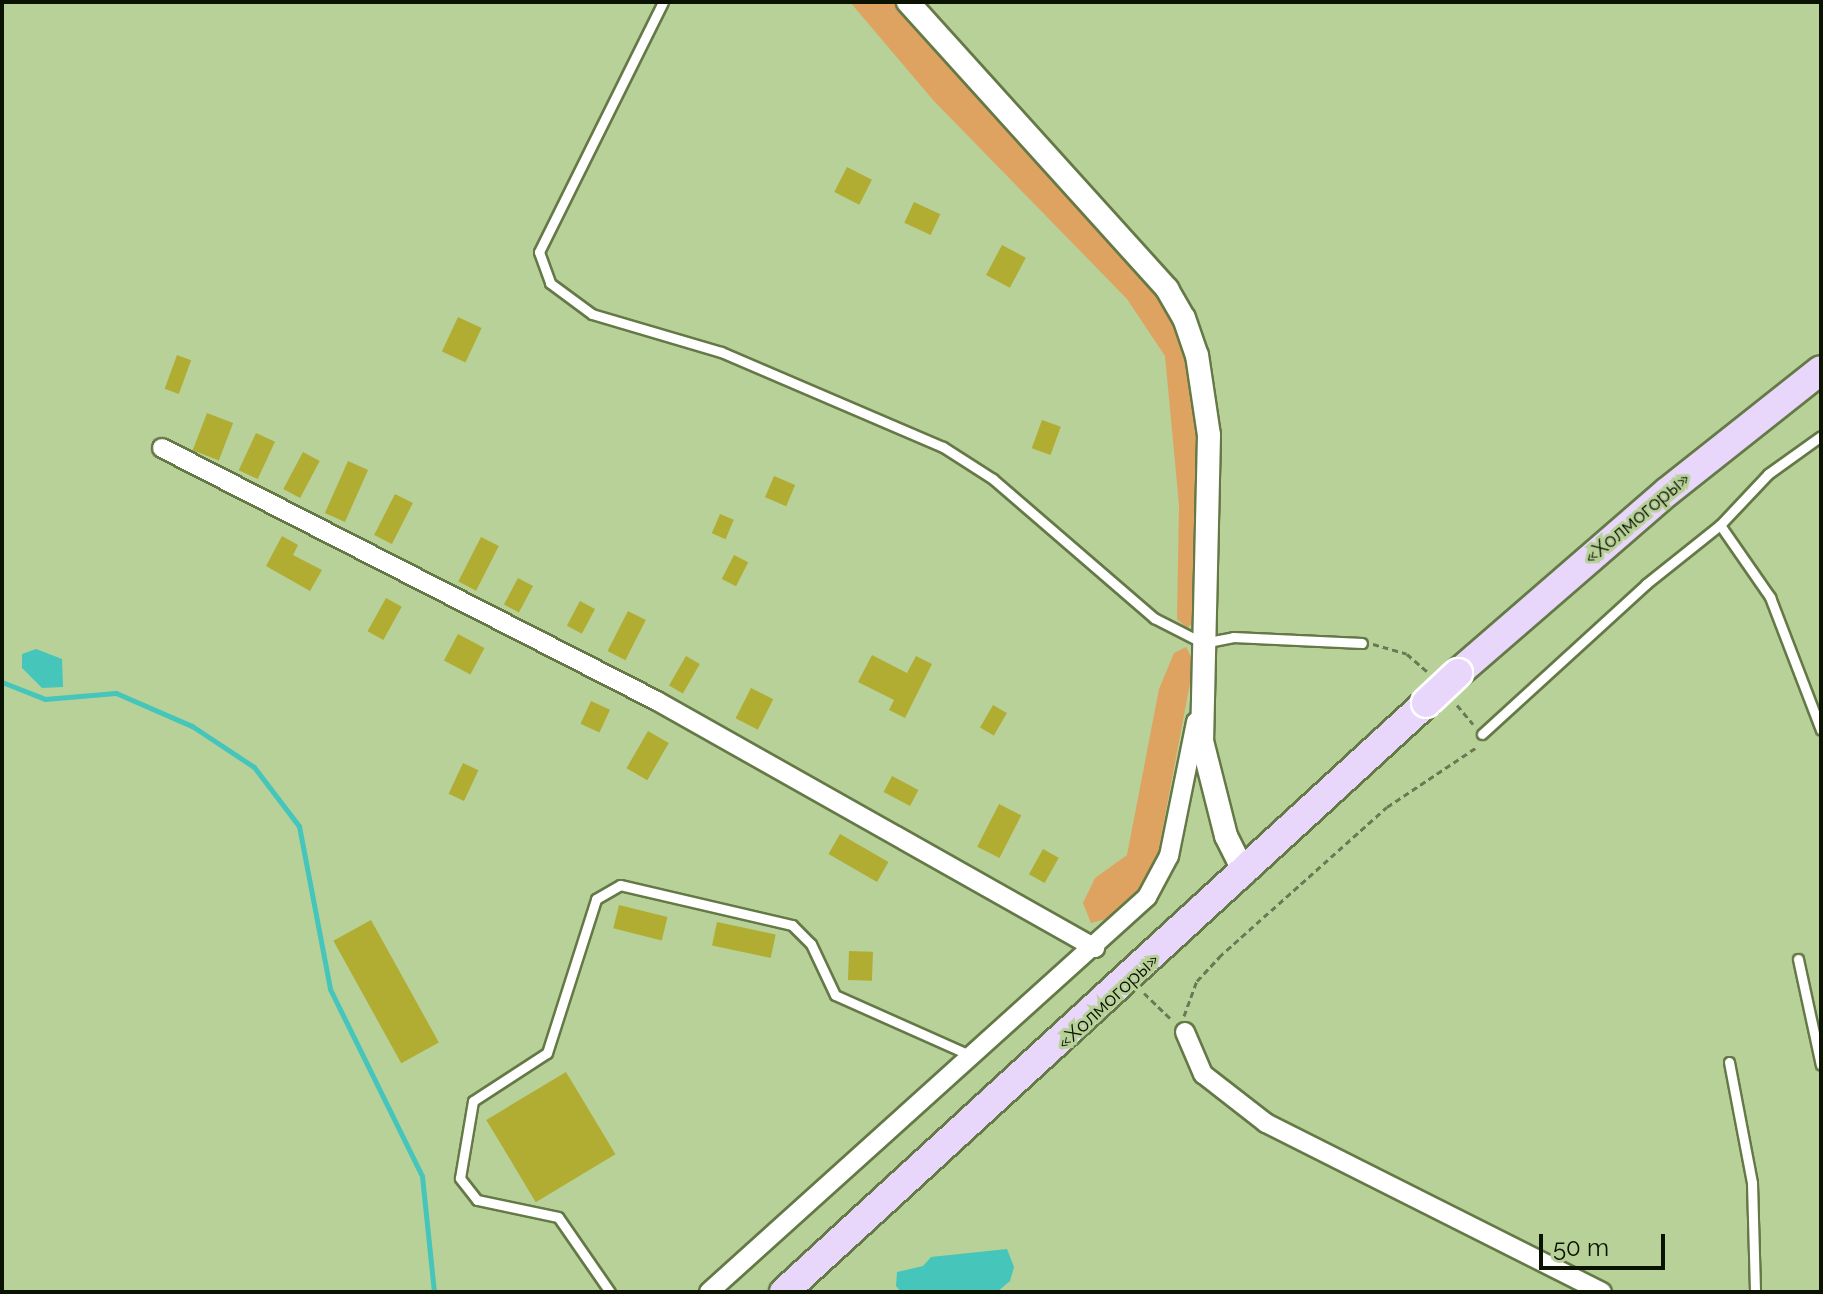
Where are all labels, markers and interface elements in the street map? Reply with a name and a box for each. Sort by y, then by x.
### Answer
street label: «Холмогоры» [1579,467,1695,569]
street label: «Холмогоры» [1052,948,1164,1054]
scale bar [1543,1218,1669,1268]
text: 50 m [1553,1233,1609,1262]

